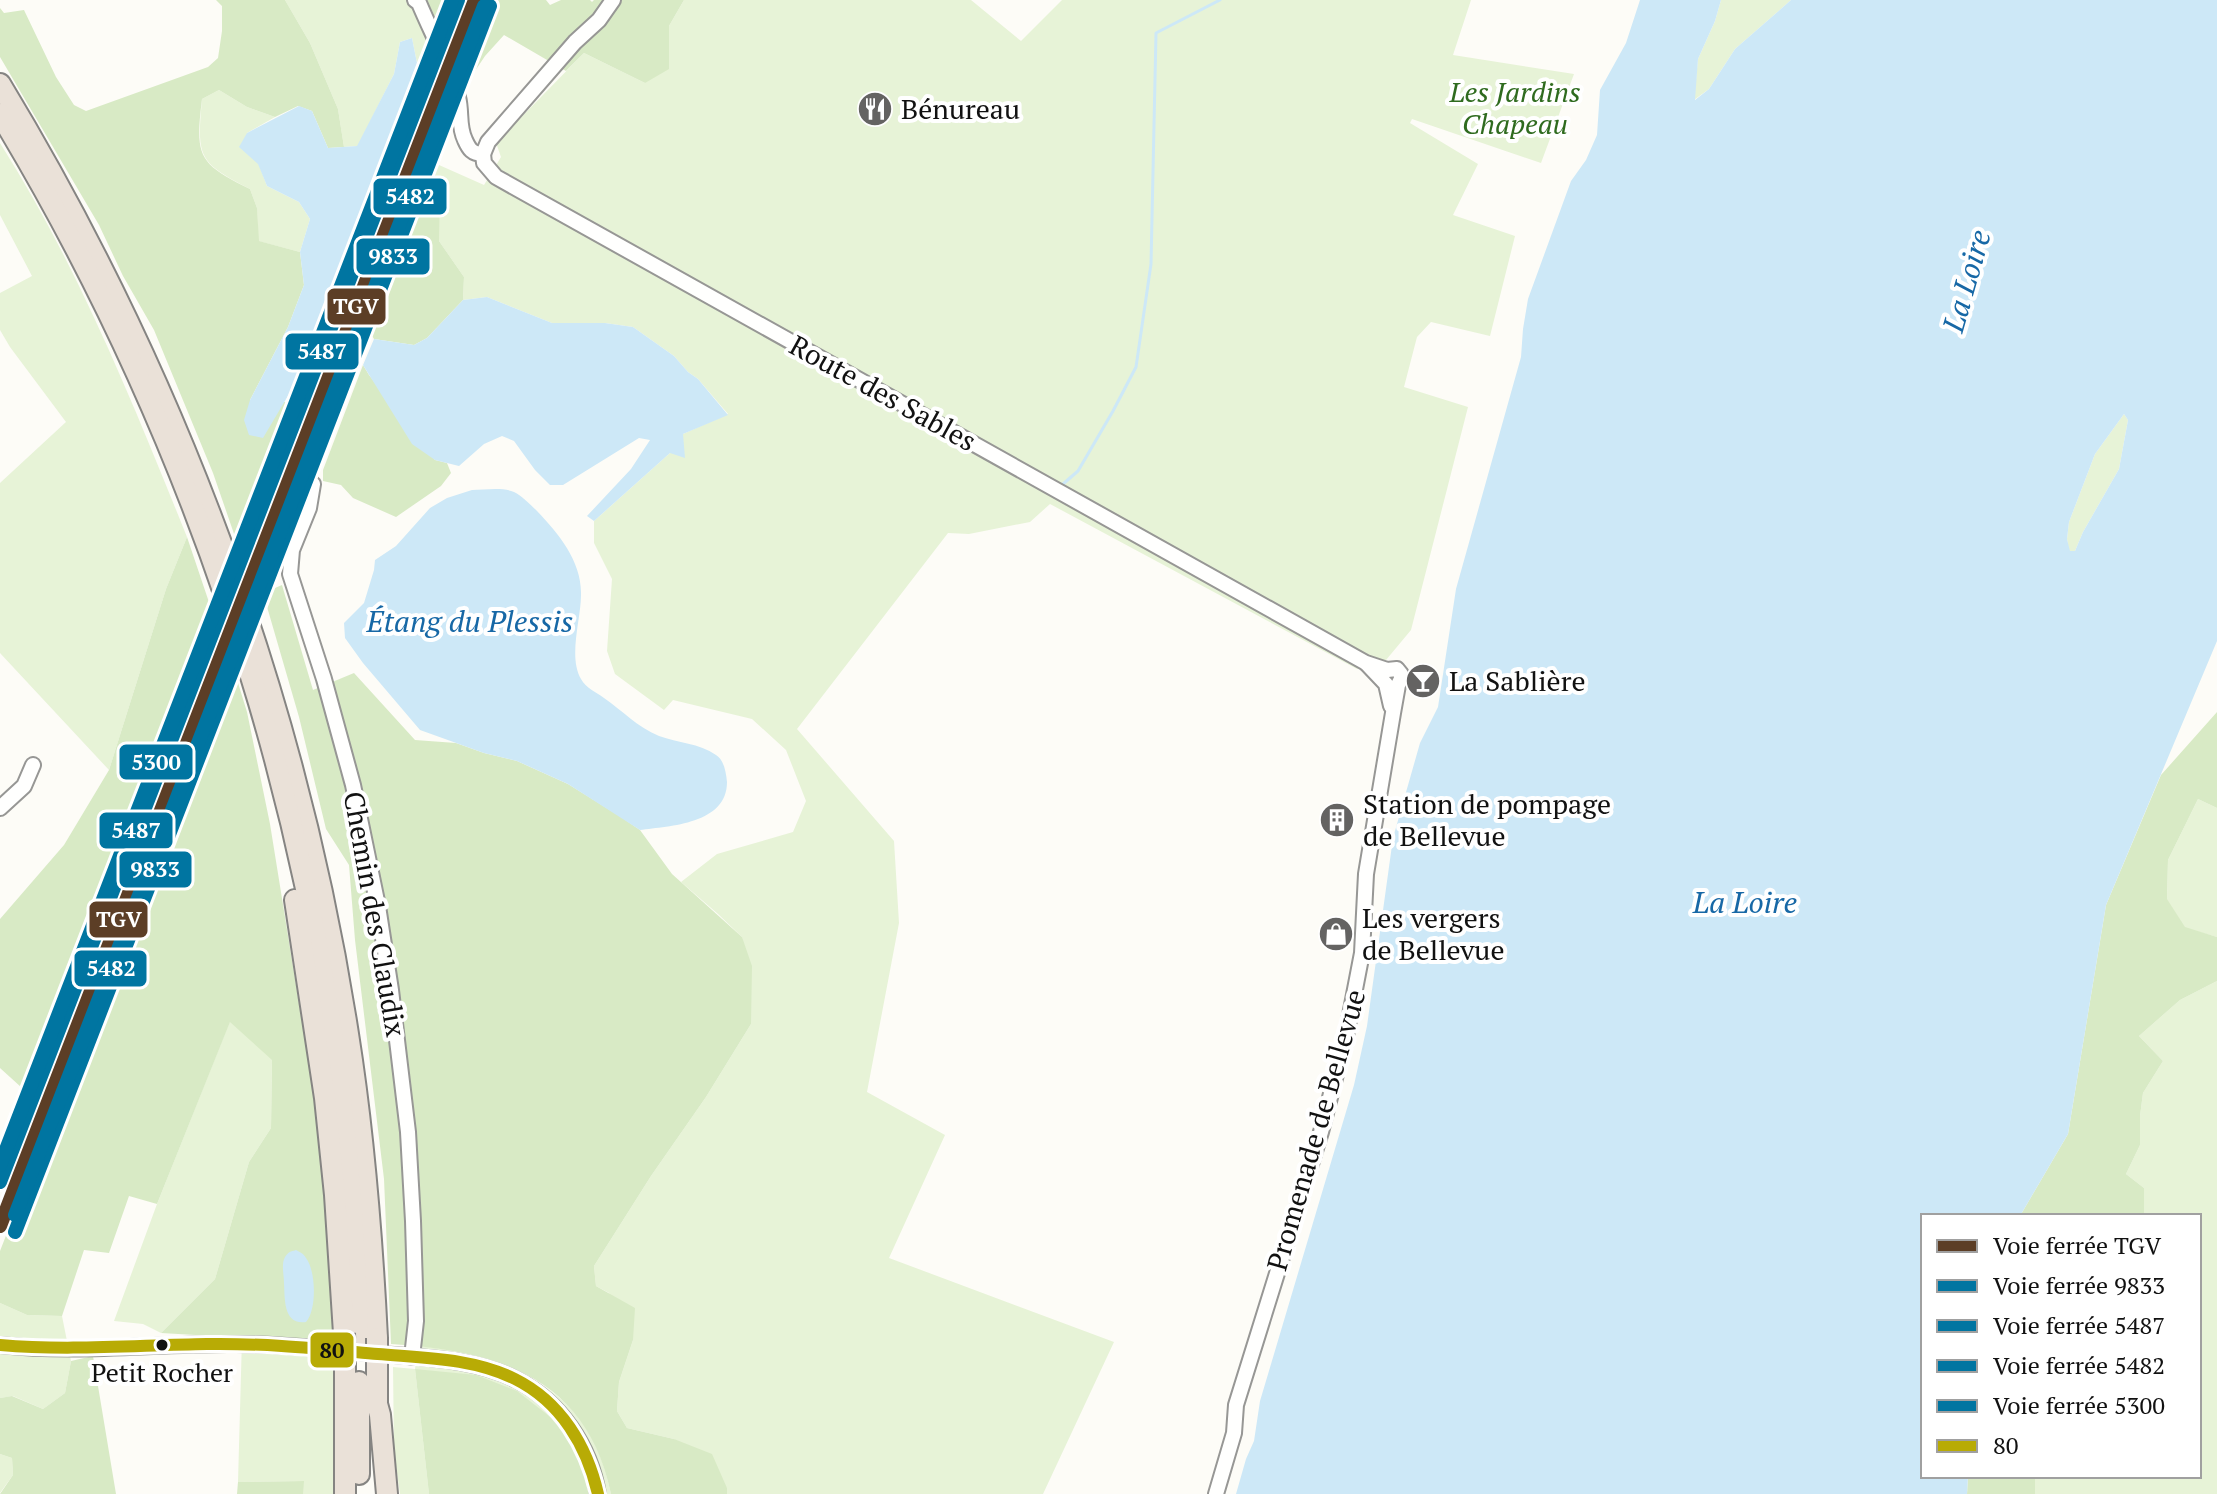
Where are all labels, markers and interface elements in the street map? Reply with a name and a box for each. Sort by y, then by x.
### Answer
park label: Les Jardins Chapeau [1448,73,1581,142]
restaurant icon: Bénureau [856,90,894,128]
place label: Bénureau [901,90,1020,127]
line badge: 5482 [372,177,448,216]
text: 5482 [385,181,435,210]
water label: La Loire [1932,225,2000,337]
line badge: 9833 [355,237,431,276]
text: 9833 [368,241,418,270]
line badge: TGV [326,287,387,326]
text: TGV [333,291,380,320]
street label: Route des Sables [783,326,983,459]
line badge: 5487 [284,332,360,371]
text: 5487 [297,336,347,365]
water label: Étang du Plessis [366,601,573,641]
bar icon: La Sablière [1404,662,1442,700]
place label: La Sablière [1449,662,1586,699]
line badge: 5300 [118,743,194,781]
text: 5300 [131,747,181,776]
place label: Station de pompage de Bellevue [1363,785,1611,854]
street label: Chemin des Claudix [336,788,415,1040]
building icon: Station de pompage de Bellevue [1318,801,1356,839]
line badge: 5487 [98,811,174,850]
text: 5487 [111,815,161,844]
line badge: 9833 [118,850,193,889]
text: 9833 [130,854,180,883]
water label: La Loire [1692,882,1798,922]
place label: Les vergers de Bellevue [1362,899,1505,968]
line badge: TGV [88,900,149,939]
text: TGV [96,904,143,933]
shop icon: Les vergers de Bellevue [1317,915,1355,953]
line badge: 5482 [73,949,148,988]
text: 5482 [86,953,136,982]
street label: Promenade de Bellevue [1258,985,1373,1275]
legend [1921,1214,2201,1478]
text: Voie ferrée TGV [1993,1229,2162,1261]
text: Voie ferrée 9833 [1993,1269,2165,1301]
text: Voie ferrée 5487 [1993,1309,2165,1341]
line badge: 80 [309,1331,355,1369]
text: 80 [320,1335,344,1364]
marker: Petit Rocher [154,1337,170,1353]
text: Voie ferrée 5482 [1993,1349,2165,1381]
place label: Petit Rocher [91,1355,233,1389]
text: Voie ferrée 5300 [1993,1389,2165,1421]
text: 80 [1993,1429,2019,1461]

